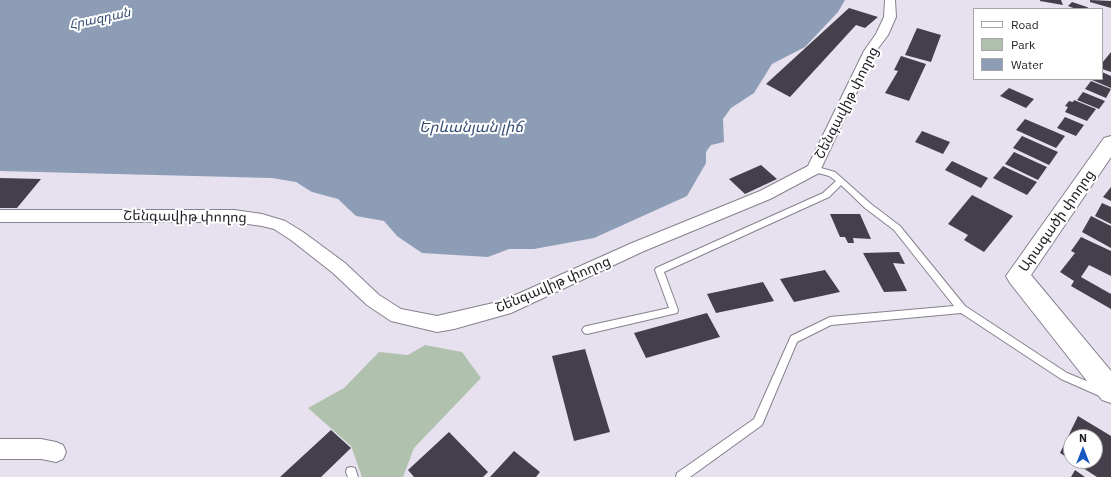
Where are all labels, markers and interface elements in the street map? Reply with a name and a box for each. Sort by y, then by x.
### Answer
water label: Հրազդան [68,5,132,33]
legend [973,8,1103,80]
text: Road [1011,17,1039,32]
text: Park [1011,37,1035,52]
street label: Շենգավիթ փողոց [811,44,883,162]
text: Water [1011,57,1043,72]
water label: Երևանյան լիճ [419,119,523,137]
street label: Արագածի փողոց [1015,167,1099,275]
street label: Շենգավիթ փողոց [123,208,247,226]
street label: Շենգավիթ փողոց [493,253,613,317]
north arrow [1063,429,1103,469]
text: N [1079,431,1087,445]

